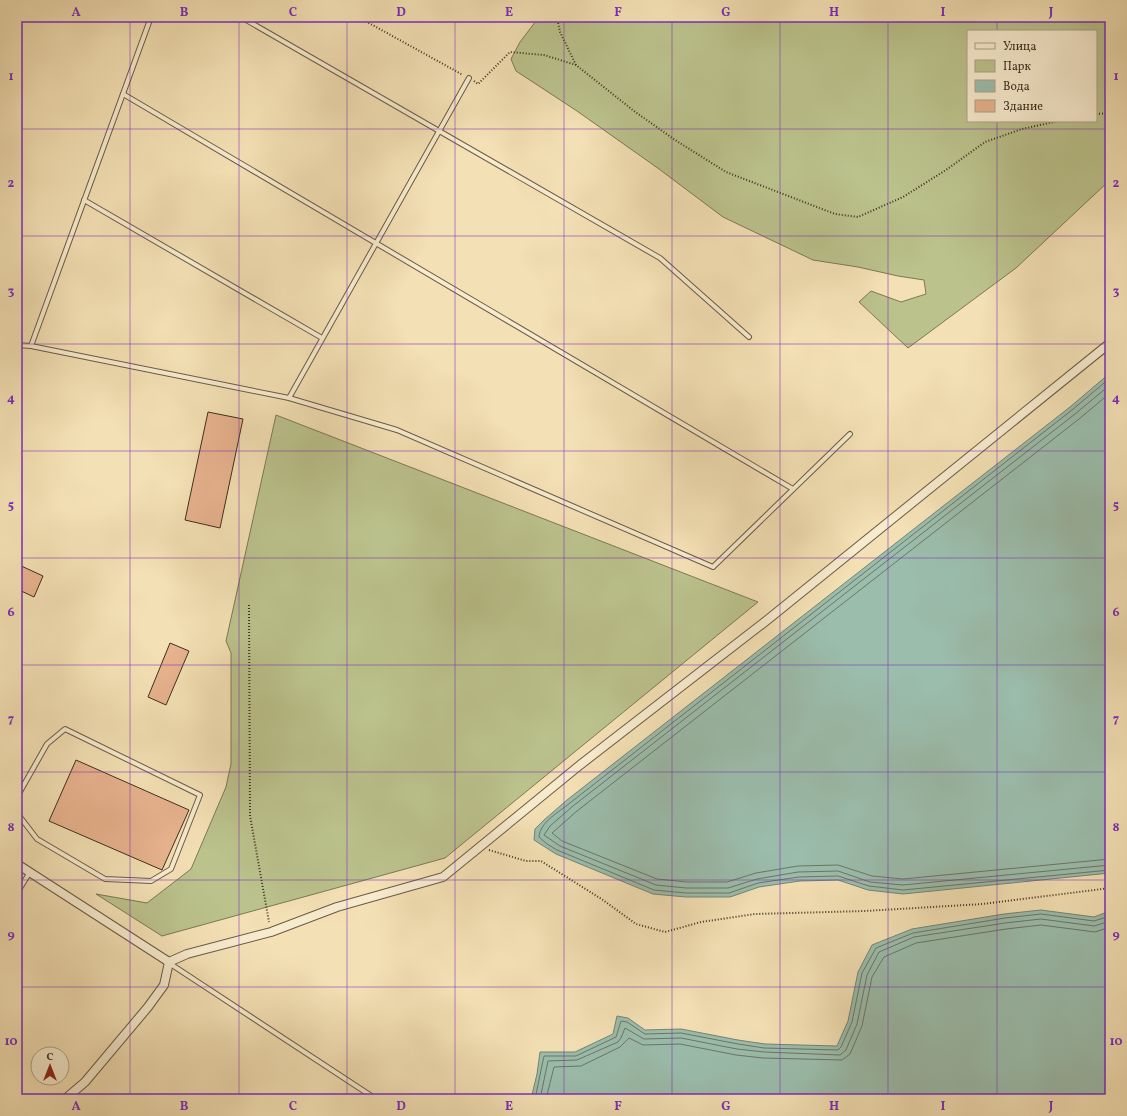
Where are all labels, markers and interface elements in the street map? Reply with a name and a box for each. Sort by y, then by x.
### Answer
text: A [71,4,81,22]
text: B [180,4,189,22]
text: C [289,4,297,22]
text: D [396,4,406,22]
text: E [505,4,513,22]
text: F [614,4,622,22]
text: G [721,4,731,22]
text: H [829,4,839,22]
text: I [941,4,946,22]
text: J [1048,4,1054,22]
legend [967,30,1097,122]
text: Улица [1003,39,1036,55]
text: Парк [1003,59,1031,75]
text: 1 [8,68,14,86]
text: 1 [1113,68,1119,86]
text: Вода [1003,79,1030,95]
text: Здание [1003,99,1043,115]
text: 2 [8,175,15,193]
text: 2 [1113,175,1120,193]
text: 3 [8,283,15,301]
text: 3 [1113,283,1120,301]
text: 4 [7,390,15,408]
text: 4 [1112,390,1120,408]
text: 5 [8,497,14,515]
text: 5 [1113,497,1119,515]
text: 6 [7,604,15,622]
text: 6 [1112,604,1120,622]
text: 7 [8,711,14,729]
text: 7 [1113,711,1119,729]
text: 8 [7,819,15,837]
text: 8 [1112,819,1120,837]
text: 9 [7,926,15,944]
text: 9 [1112,926,1120,944]
text: 10 [4,1033,18,1051]
text: 10 [1109,1033,1123,1051]
north arrow [30,1046,70,1086]
text: С [46,1050,54,1065]
text: A [71,1098,81,1116]
text: B [180,1098,189,1116]
text: C [289,1098,297,1116]
text: D [396,1098,406,1116]
text: E [505,1098,513,1116]
text: F [614,1098,622,1116]
text: G [721,1098,731,1116]
text: H [829,1098,839,1116]
text: I [941,1098,946,1116]
text: J [1048,1098,1054,1116]

